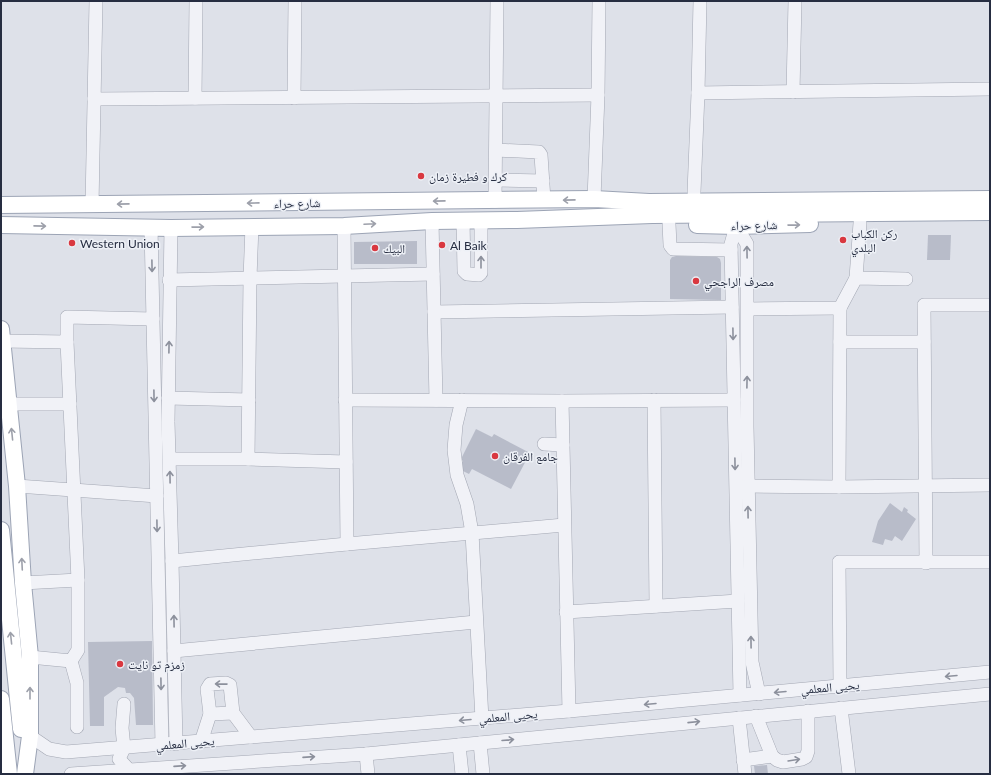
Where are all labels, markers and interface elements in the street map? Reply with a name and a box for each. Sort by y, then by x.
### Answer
place label: كرك و فطيرة زمان [429,169,507,184]
marker: كرك و فطيرة زمان [416,171,426,181]
street label: شارع حراء [274,195,320,212]
one-way arrow [563,196,576,204]
one-way arrow [433,197,446,205]
one-way arrow [247,199,260,207]
one-way arrow [117,200,130,208]
street label: شارع حراء [731,217,777,234]
one-way arrow [363,221,376,228]
one-way arrow [787,221,800,228]
one-way arrow [33,222,46,230]
one-way arrow [191,223,204,231]
place label: ركن الكباب البلدي [851,226,898,258]
marker: ركن الكباب البلدي [838,235,848,245]
place label: Western Union [80,236,160,251]
marker: Western Union [67,238,77,248]
place label: Al Baik [450,238,488,253]
marker: Al Baik [437,240,447,250]
place label: البيك [383,241,405,256]
marker: البيك [370,243,380,253]
one-way arrow [743,246,751,259]
one-way arrow [477,256,485,269]
one-way arrow [148,259,155,272]
place label: مصرف الراجحي [704,274,774,292]
marker: مصرف الراجحي [691,276,701,286]
one-way arrow [729,327,737,340]
one-way arrow [165,341,172,354]
one-way arrow [743,376,751,389]
one-way arrow [151,389,158,402]
one-way arrow [9,428,16,441]
place label: جامع الفرقان [503,449,558,464]
marker: جامع الفرقان [490,451,500,461]
one-way arrow [731,457,739,470]
one-way arrow [167,471,174,484]
one-way arrow [744,506,752,519]
one-way arrow [153,519,161,532]
one-way arrow [19,558,26,571]
one-way arrow [170,615,177,628]
one-way arrow [8,632,15,645]
one-way arrow [747,636,755,649]
place label: زمزم تو نايت [128,657,185,673]
marker: زمزم تو نايت [115,659,125,669]
one-way arrow [945,672,958,680]
one-way arrow [157,677,165,690]
street label: يحيى المعلمي [800,677,861,700]
one-way arrow [215,680,228,688]
one-way arrow [26,687,34,700]
one-way arrow [774,688,787,695]
one-way arrow [644,700,657,707]
street label: يحيى المعلمي [478,706,539,729]
one-way arrow [459,716,472,723]
one-way arrow [687,718,700,726]
street label: يحيى المعلمي [155,733,216,756]
one-way arrow [501,736,514,744]
one-way arrow [302,754,315,761]
one-way arrow [787,756,800,764]
one-way arrow [173,763,186,770]

